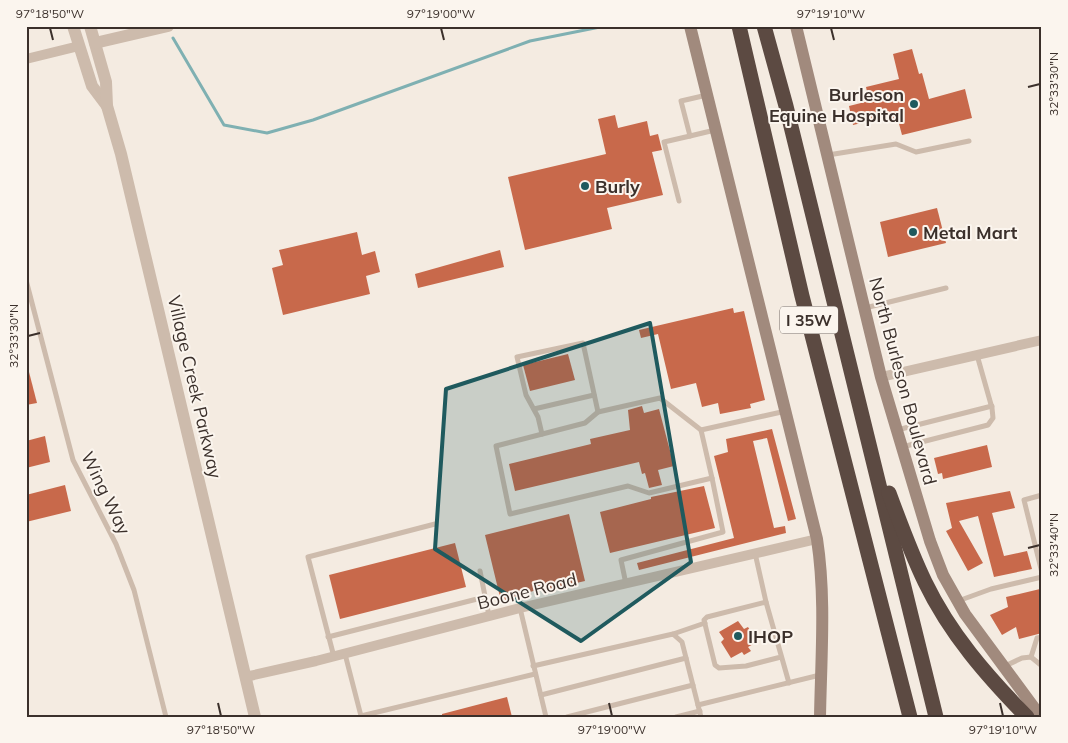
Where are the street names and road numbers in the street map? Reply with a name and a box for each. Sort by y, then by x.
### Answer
street label: North Burleson Boulevard [864,275,942,487]
street label: Village Creek Parkway [163,293,227,481]
road number: I 35W [780,306,838,334]
street label: Wing Way [76,448,136,539]
street label: Boone Road [475,568,579,614]

